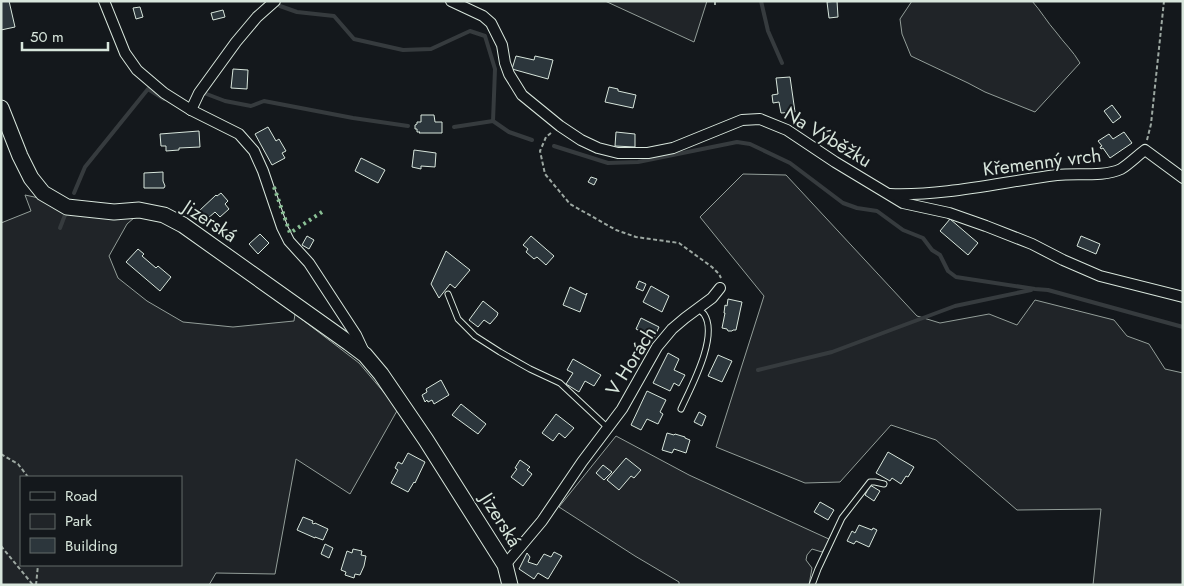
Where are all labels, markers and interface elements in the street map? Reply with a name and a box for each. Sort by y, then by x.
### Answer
scale bar [22,20,109,52]
text: 50 m [30,26,64,48]
street label: Na Výběžku [779,100,877,174]
street label: Křemenný vrch [981,141,1103,183]
street label: Jizerská [175,192,242,249]
street label: V Horách [599,321,663,401]
legend [20,476,182,566]
text: Road [65,485,97,507]
street label: Jizerská [472,485,528,552]
text: Park [65,510,92,532]
text: Building [65,535,117,557]

